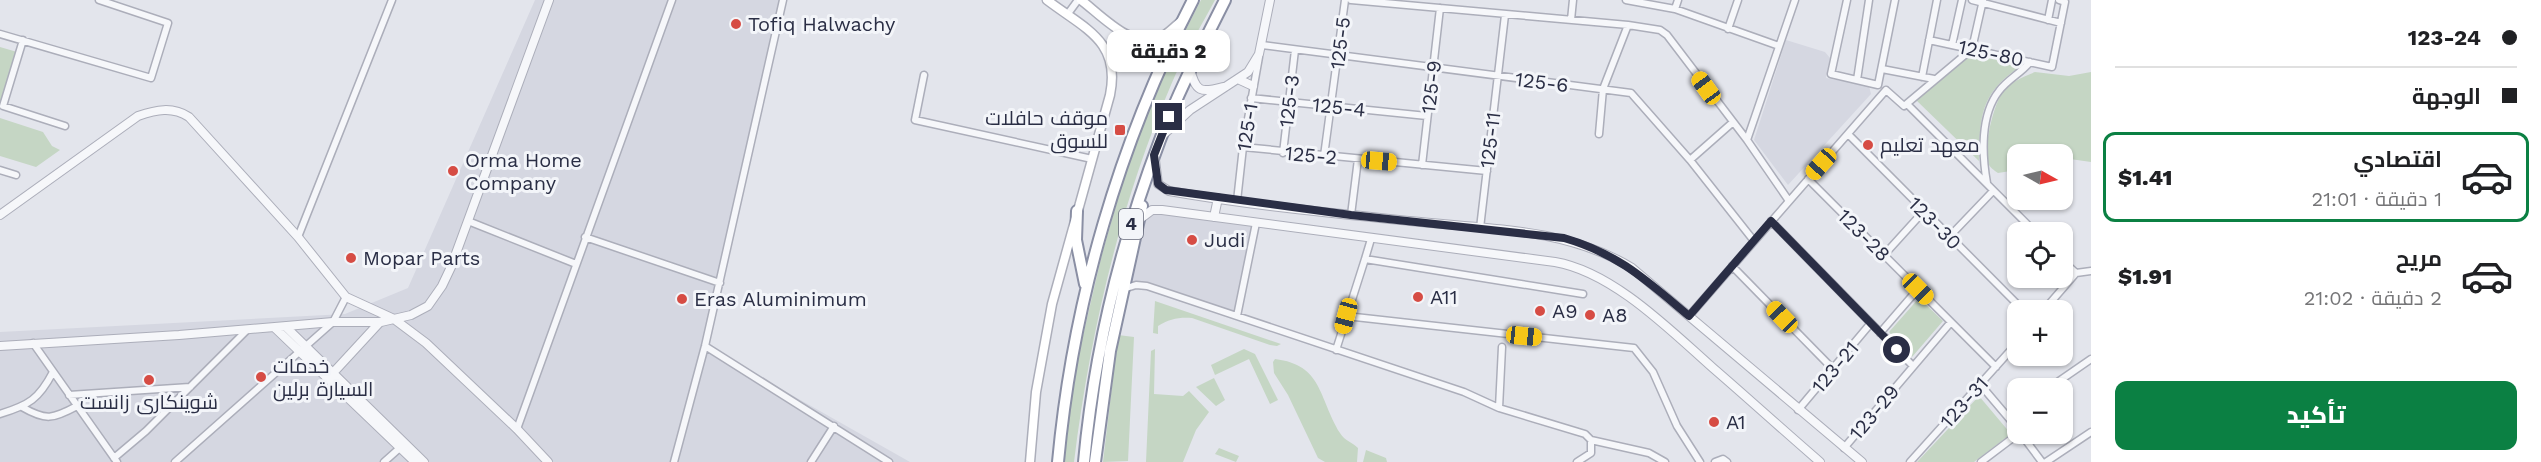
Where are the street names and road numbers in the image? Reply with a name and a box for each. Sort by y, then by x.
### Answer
street label: 125-5 [1325,15,1355,71]
street label: 125-80 [1956,34,2026,72]
street label: 125-9 [1416,59,1446,115]
street label: 125-6 [1514,67,1570,97]
street label: 125-3 [1274,73,1304,129]
street label: 125-4 [1311,92,1367,122]
street label: 125-1 [1231,101,1263,153]
street label: 125-11 [1475,111,1505,169]
street label: 125-2 [1284,141,1338,169]
street label: 123-30 [1903,191,1967,255]
street label: 123-28 [1833,204,1895,266]
road number: 4 [1119,209,1143,239]
street label: 123-21 [1807,336,1863,398]
street label: 123-31 [1935,371,1993,433]
street label: 123-29 [1844,380,1904,444]

